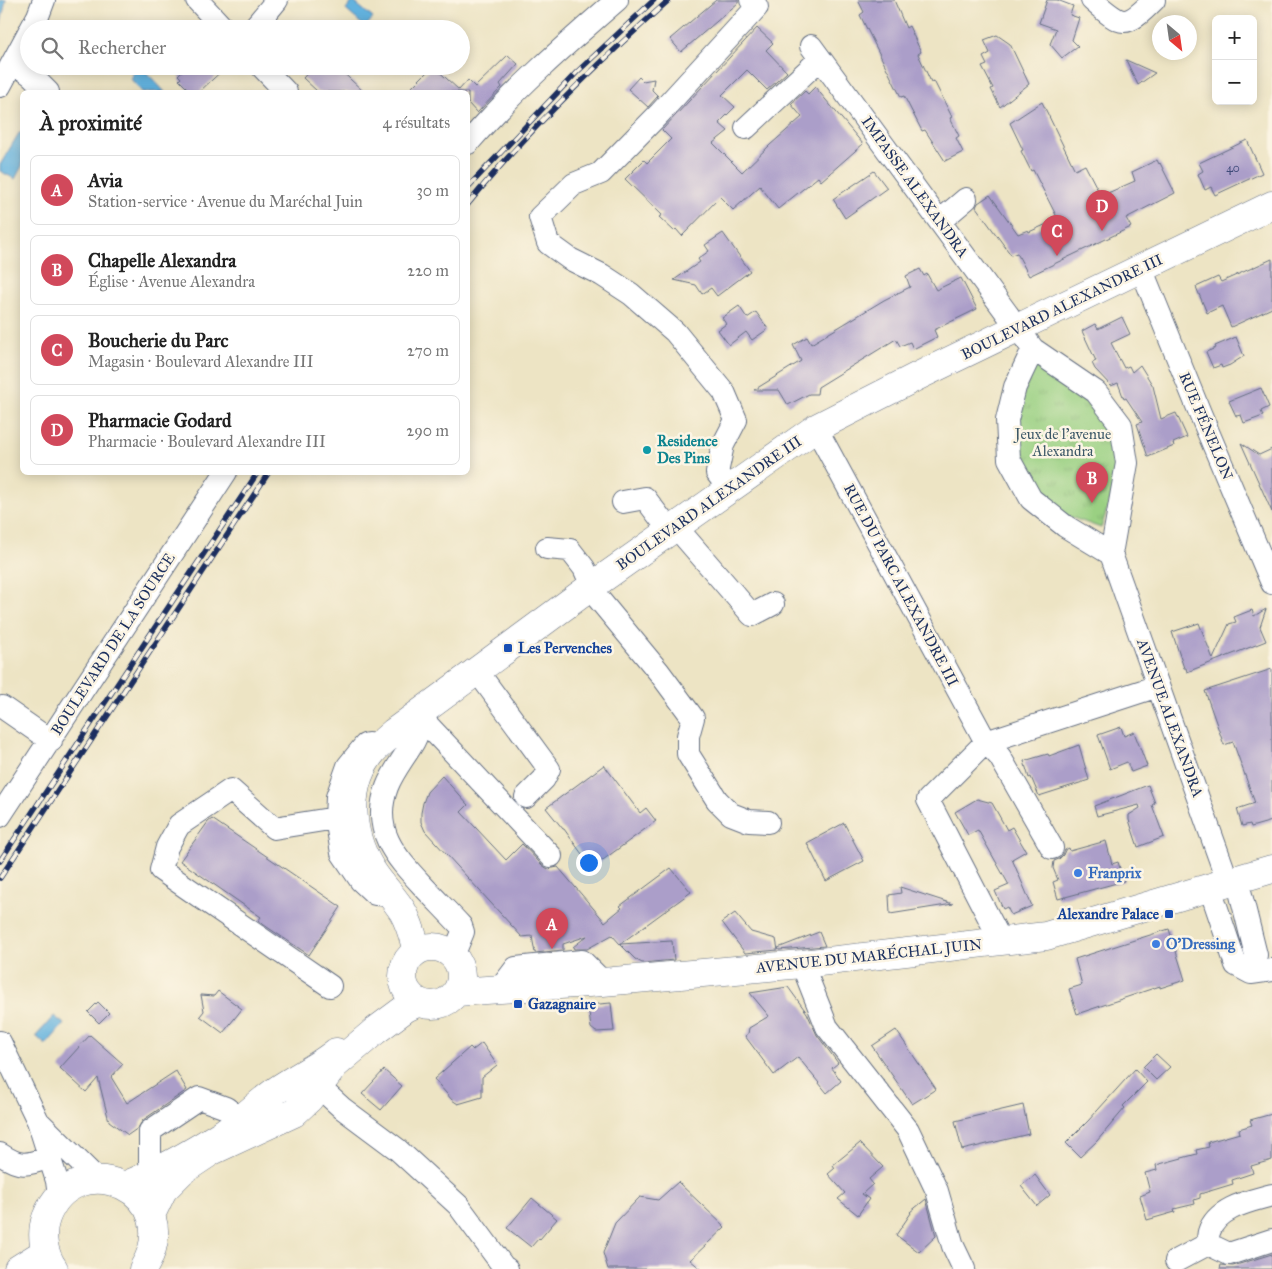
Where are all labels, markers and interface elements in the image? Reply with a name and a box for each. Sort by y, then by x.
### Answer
north arrow [1152,15,1197,60]
map controls [1212,15,1257,105]
button: + [1212,15,1257,60]
search box [20,20,470,75]
icon: search [38,34,66,62]
text: Rechercher [78,36,166,59]
button: − [1212,60,1257,105]
text: À proximité [40,110,142,136]
text: 4 résultats [383,113,450,132]
street label: IMPASSE ALEXANDRA [858,113,972,261]
house number: 40 [1226,161,1240,175]
text: Avia [88,169,122,192]
text: A [52,181,62,200]
text: 30 m [416,181,449,200]
pin: D [1086,190,1118,231]
text: Station-service · Avenue du Maréchal Juin [88,192,363,211]
pin: C [1041,215,1073,256]
text: Chapelle Alexandra [88,249,236,272]
street label: BOULEVARD ALEXANDRE III [958,250,1166,364]
text: B [52,261,62,280]
text: 220 m [407,261,449,280]
text: Église · Avenue Alexandra [88,272,255,291]
text: Boucherie du Parc [88,329,228,352]
text: C [52,341,62,360]
text: 270 m [407,341,449,360]
text: Magasin · Boulevard Alexandre III [88,352,314,371]
street label: RUE FÉNELON [1175,369,1238,483]
text: Pharmacie Godard [88,409,231,432]
text: D [51,421,63,440]
text: 290 m [406,421,449,440]
park label: Jeux de l'avenue Alexandra [1013,425,1111,460]
text: Pharmacie · Boulevard Alexandre III [88,432,326,451]
street label: BOULEVARD ALEXANDRE III [613,432,805,574]
place label: Residence Des Pins [657,432,718,467]
marker: Residence Des Pins [641,444,653,456]
pin: B [1076,462,1108,503]
street label: RUE DU PARC ALEXANDRE III [840,481,962,689]
street label: BOULEVARD DE LA SOURCE [47,549,179,738]
street label: AVENUE ALEXANDRA [1133,635,1207,800]
place label: Les Pervenches [518,639,613,657]
marker: Les Pervenches [502,642,514,654]
your location [576,850,602,876]
place label: Franprix [1088,864,1142,883]
marker: Franprix [1072,867,1084,879]
place label: Alexandre Palace [1056,905,1160,923]
pin: A [536,908,568,949]
marker: Alexandre Palace [1163,908,1175,920]
street label: AVENUE DU MARÉCHAL JUIN [754,934,983,978]
place label: O'Dressing [1166,935,1236,954]
marker: O'Dressing [1150,938,1162,950]
place label: Gazagnaire [528,995,597,1014]
marker: Gazagnaire [512,998,524,1010]

